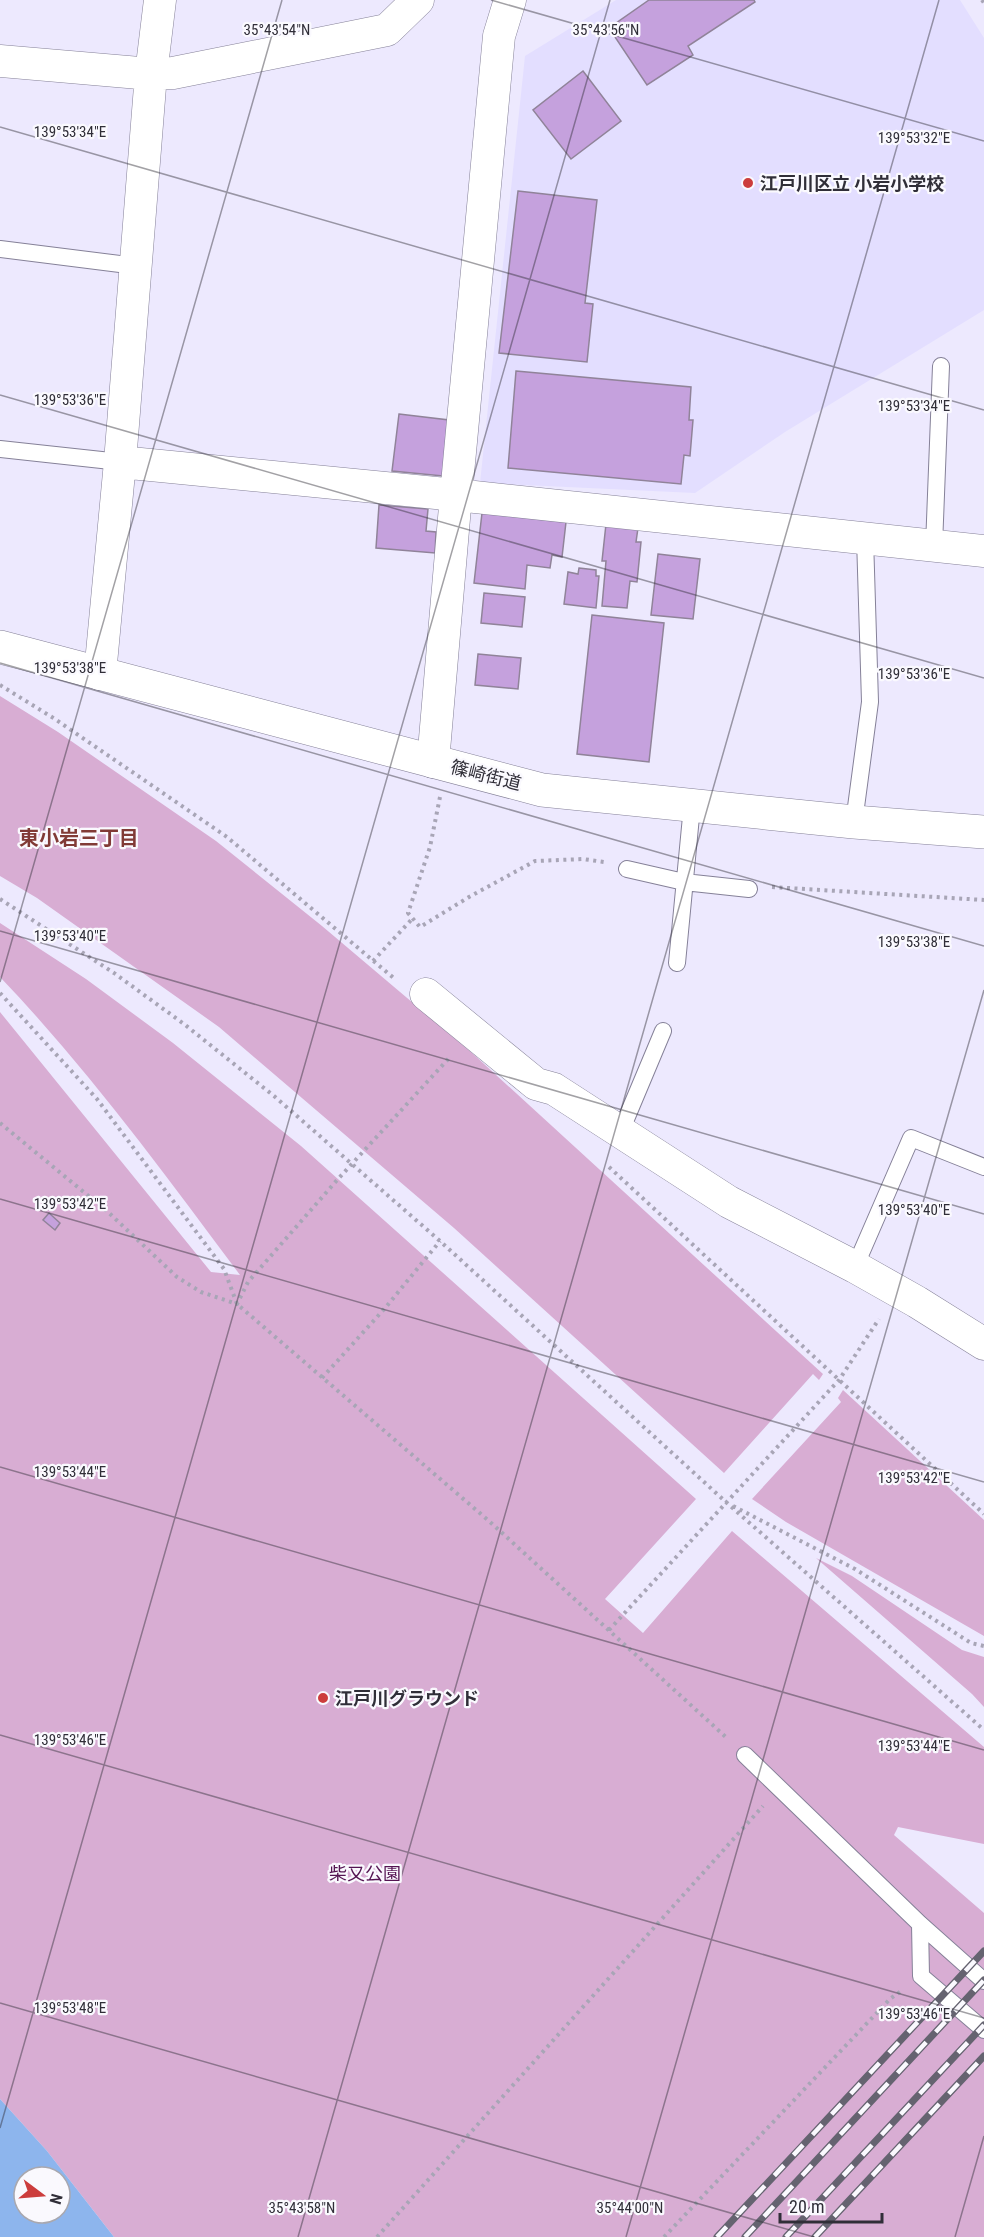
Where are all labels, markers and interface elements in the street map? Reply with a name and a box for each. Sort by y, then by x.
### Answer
text: 35°43'54"N [244,21,310,39]
text: 35°43'56"N [573,21,639,39]
text: 139°53'34"E [34,123,106,141]
text: 139°53'32"E [878,129,950,147]
place label: 江戸川区立 小岩小学校 [760,173,944,194]
marker: 江戸川区立 小岩小学校 [741,176,755,190]
text: 139°53'36"E [34,391,106,409]
text: 139°53'34"E [878,397,950,415]
text: 139°53'38"E [34,659,106,677]
text: 139°53'36"E [878,665,950,683]
street label: 篠崎街道 [449,756,523,794]
district label: 東小岩三丁目 [19,826,139,850]
text: 139°53'40"E [34,927,106,945]
text: 139°53'38"E [878,933,950,951]
text: 139°53'42"E [34,1195,106,1213]
text: 139°53'40"E [878,1201,950,1219]
text: 139°53'44"E [34,1463,106,1481]
text: 139°53'42"E [878,1469,950,1487]
place label: 江戸川グラウンド [335,1688,479,1709]
marker: 江戸川グラウンド [316,1691,330,1705]
text: 139°53'46"E [34,1731,106,1749]
text: 139°53'44"E [878,1737,950,1755]
park label: 柴又公園 [329,1863,401,1884]
text: 139°53'48"E [34,1999,106,2017]
text: 139°53'46"E [878,2005,950,2023]
north arrow [12,2165,72,2225]
scale bar [780,2186,882,2224]
text: N [45,2192,66,2206]
text: 20 m [789,2196,824,2217]
text: 35°43'58"N [269,2199,335,2217]
text: 35°44'00"N [597,2199,663,2217]

